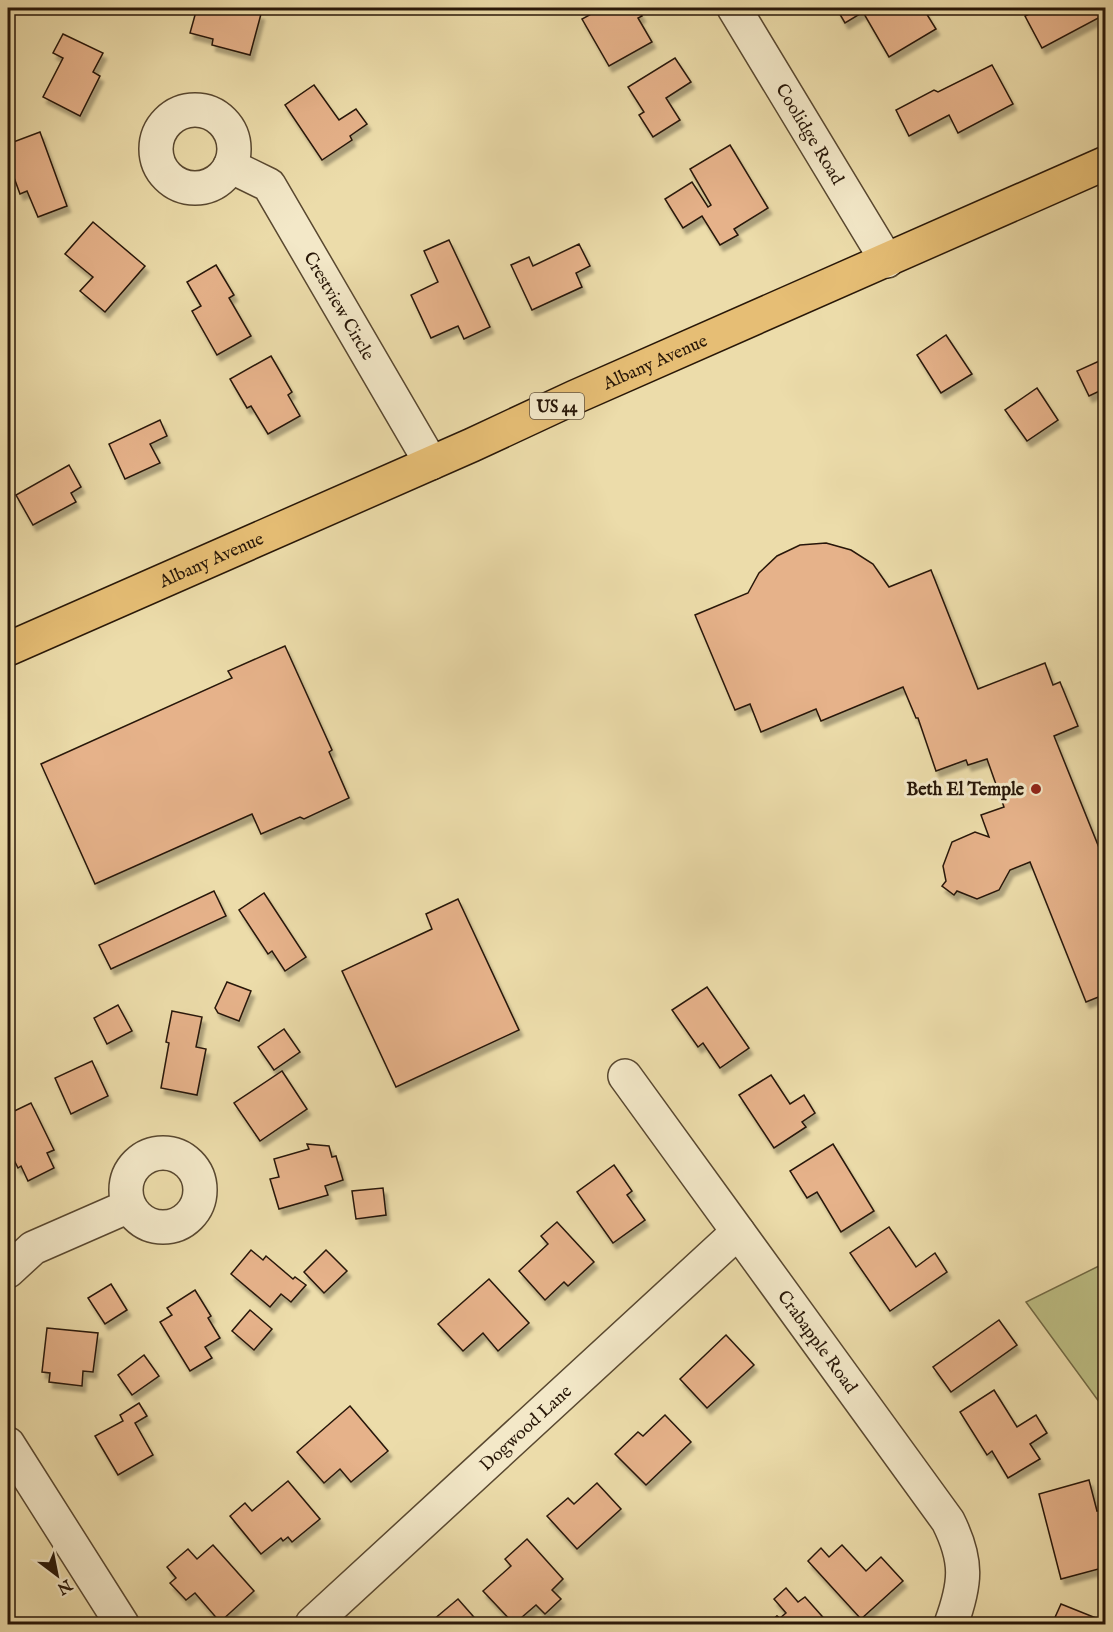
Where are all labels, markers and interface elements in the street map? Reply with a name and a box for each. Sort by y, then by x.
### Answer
street label: Coolidge Road [769,80,848,190]
street label: Crestview Circle [297,248,379,365]
street label: Albany Avenue [599,330,711,397]
road number: US 44 [530,393,584,419]
street label: Albany Avenue [155,528,268,594]
place label: Beth El Temple [906,779,1025,802]
marker: Beth El Temple [1029,782,1043,796]
street label: Crabapple Road [771,1286,862,1399]
street label: Dogwood Lane [475,1381,577,1477]
north arrow [27,1545,87,1605]
text: N [53,1573,76,1598]

